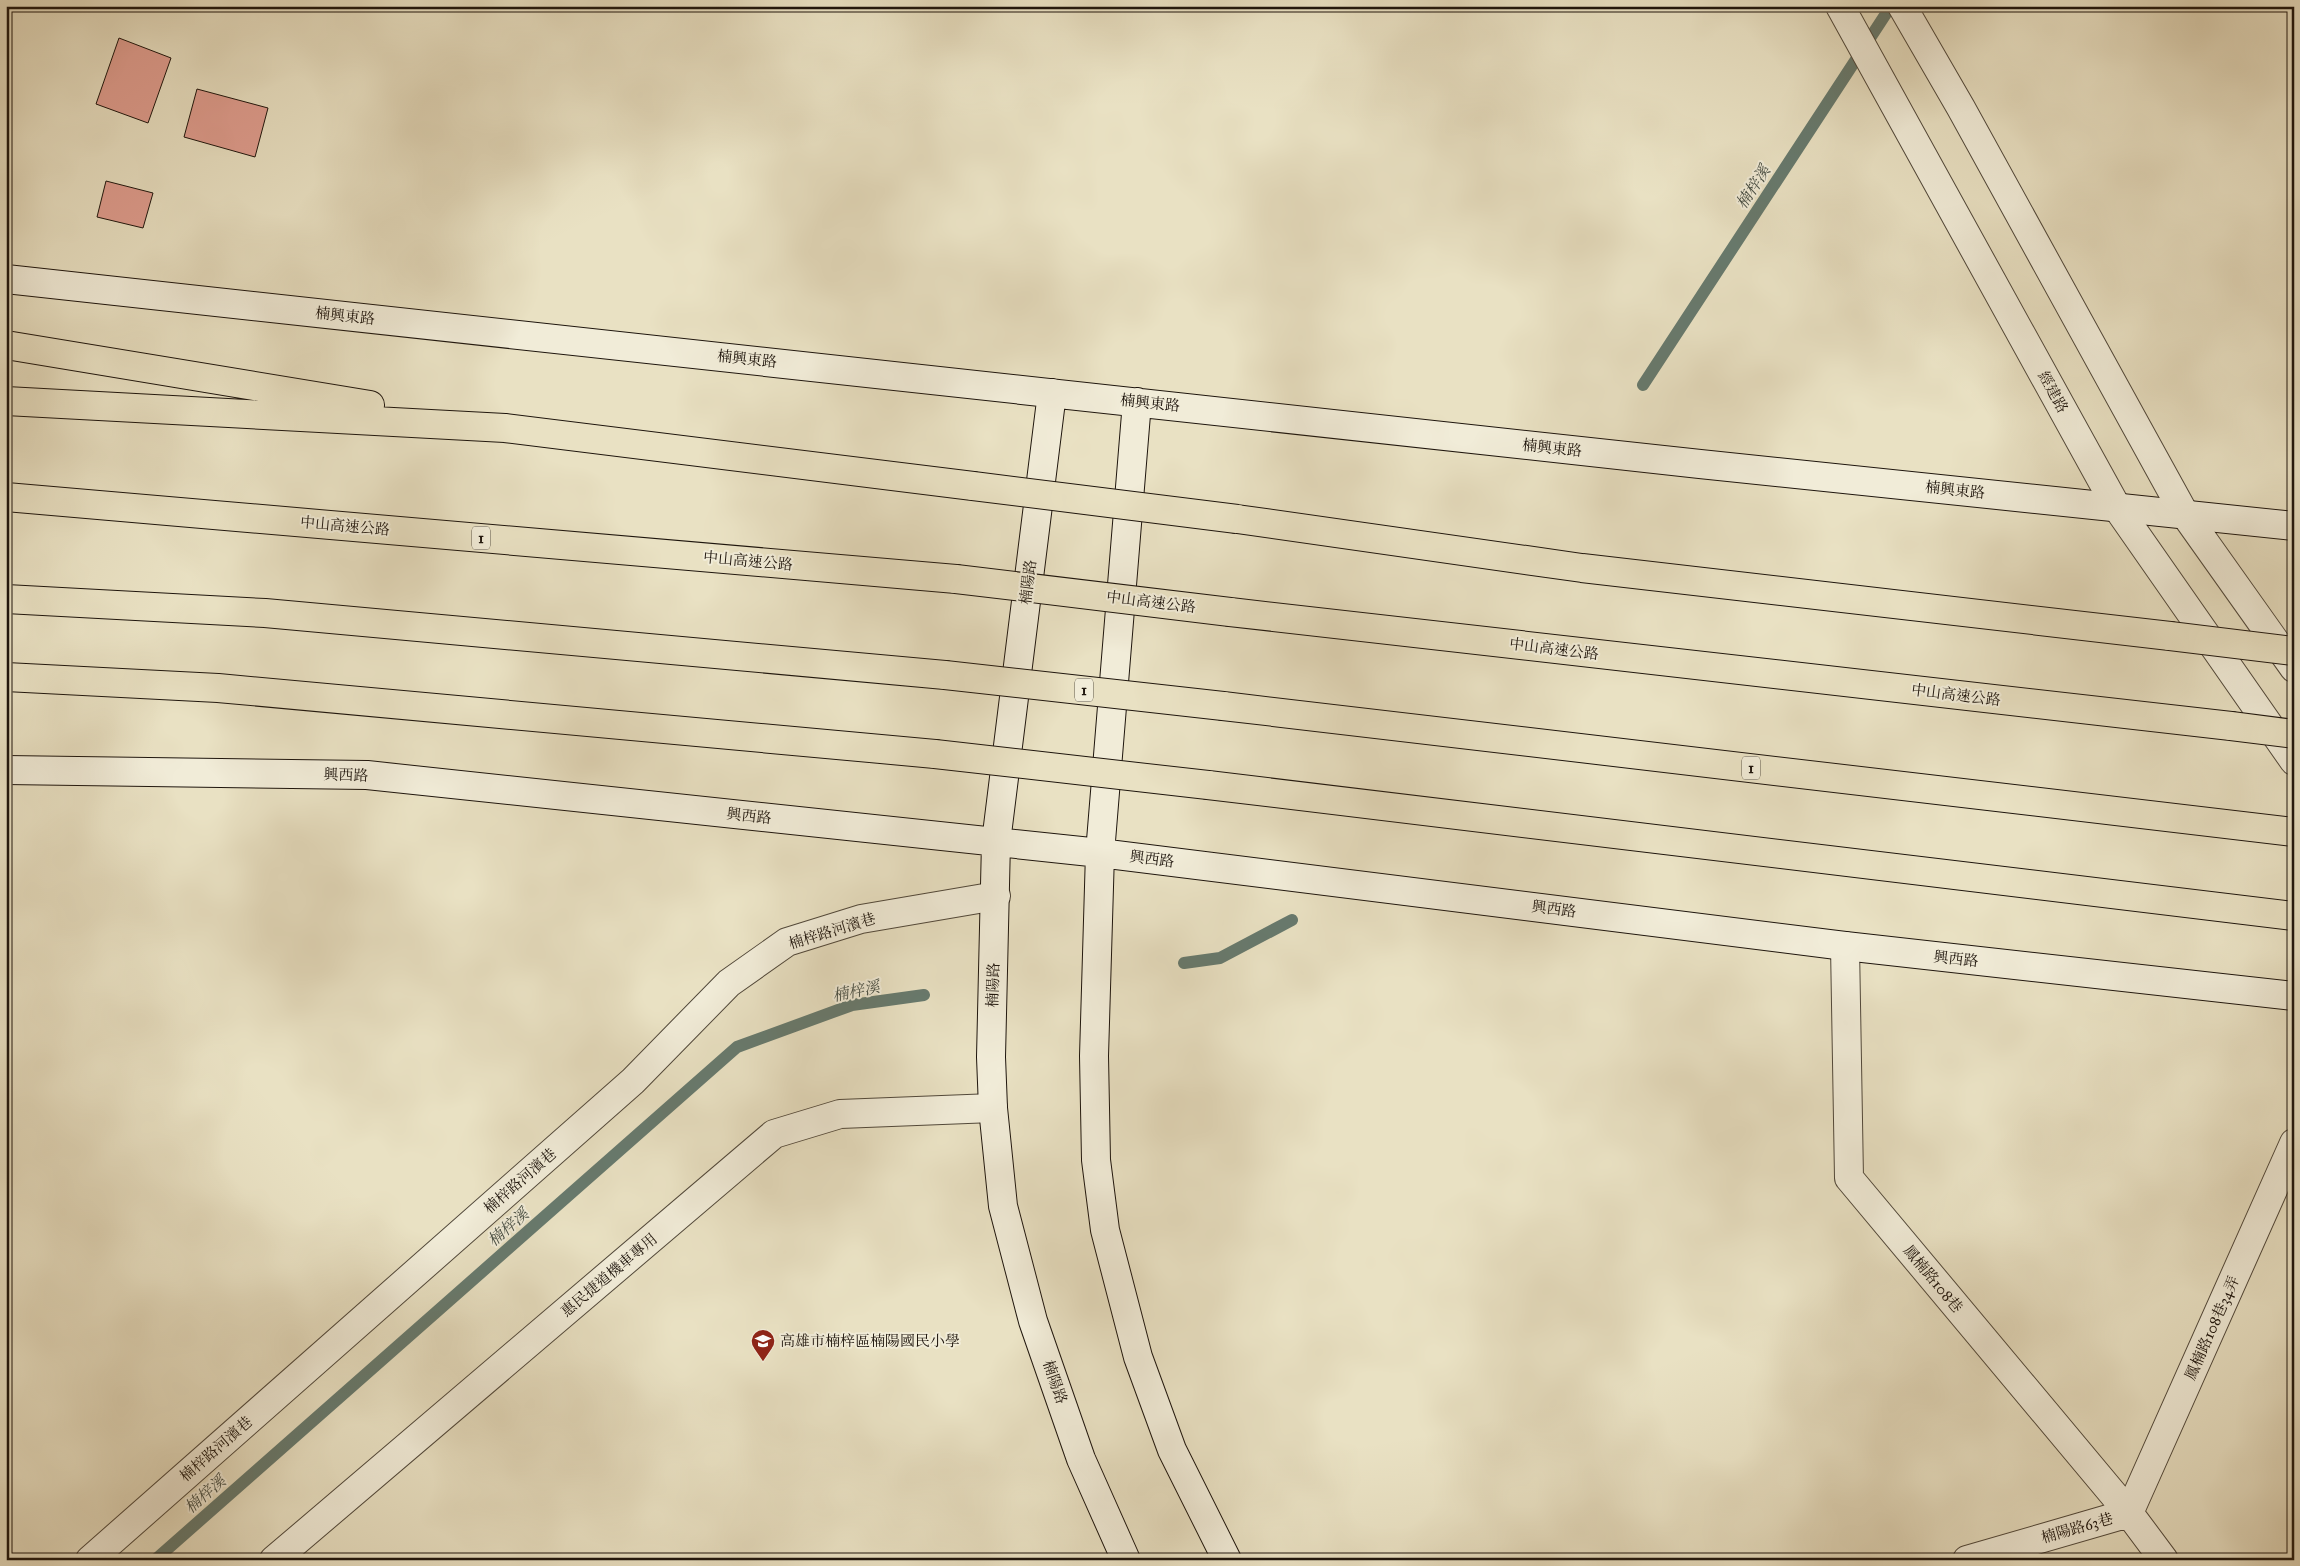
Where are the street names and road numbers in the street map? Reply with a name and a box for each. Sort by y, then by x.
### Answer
street label: 楠興東路 [314,304,376,328]
street label: 楠興東路 [716,347,778,371]
street label: 經建路 [2034,368,2072,416]
street label: 楠興東路 [1119,391,1181,415]
street label: 楠興東路 [1521,436,1583,460]
street label: 楠興東路 [1924,478,1986,502]
street label: 中山高速公路 [299,513,391,539]
road number: 1 [472,526,490,550]
street label: 中山高速公路 [702,548,794,574]
street label: 楠陽路 [1016,559,1040,605]
street label: 中山高速公路 [1105,588,1197,616]
street label: 中山高速公路 [1508,635,1600,663]
road number: 1 [1075,678,1093,702]
street label: 中山高速公路 [1910,681,2002,709]
road number: 1 [1742,756,1760,780]
street label: 興西路 [323,765,369,785]
street label: 興西路 [726,805,772,827]
street label: 興西路 [1129,847,1175,871]
street label: 興西路 [1531,897,1577,921]
street label: 楠梓路河濱巷 [786,909,878,953]
street label: 興西路 [1933,948,1979,970]
street label: 楠陽路 [983,962,1003,1008]
street label: 楠梓路河濱巷 [480,1145,560,1217]
street label: 惠民捷道機車專用 [557,1230,661,1320]
street label: 鳳楠路108巷 [1900,1242,1966,1316]
street label: 鳳楠路108巷34弄 [2181,1273,2243,1383]
street label: 楠陽路 [1039,1358,1071,1406]
street label: 楠梓路河濱巷 [176,1413,256,1485]
street label: 楠陽路63巷 [2039,1509,2115,1547]

